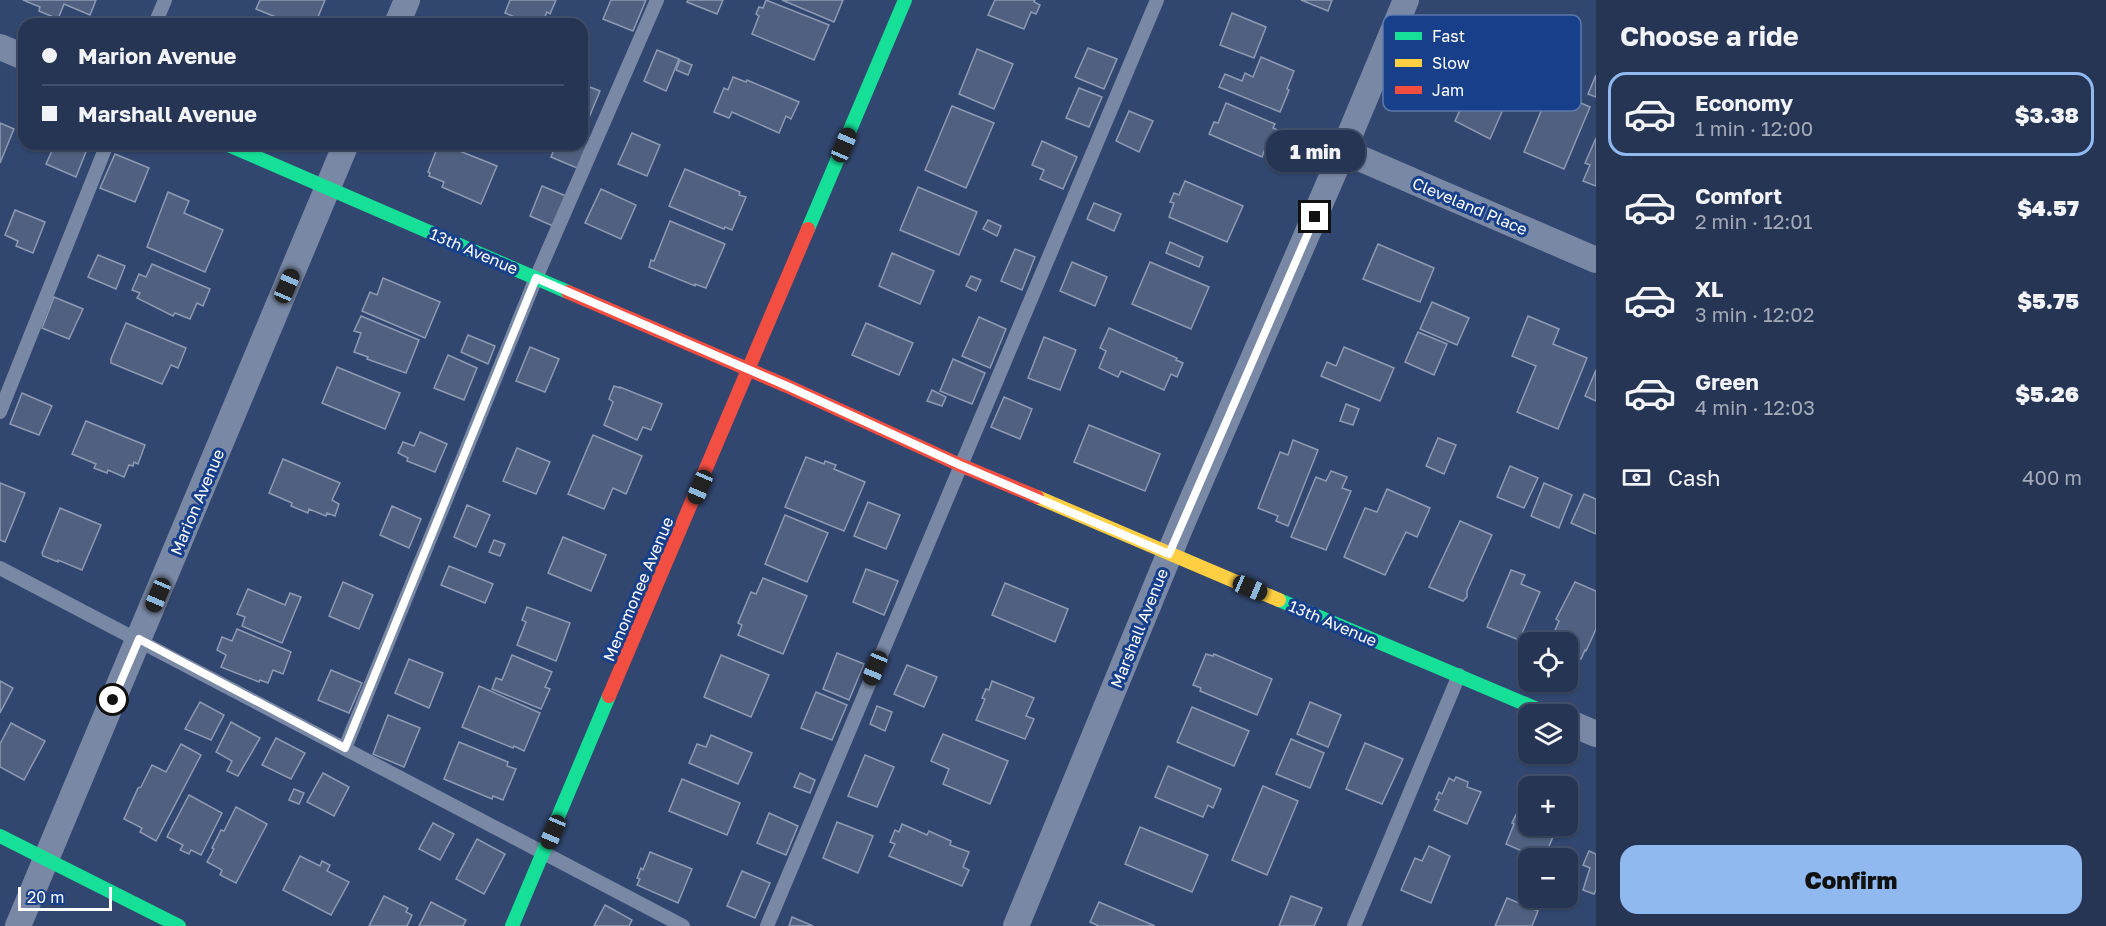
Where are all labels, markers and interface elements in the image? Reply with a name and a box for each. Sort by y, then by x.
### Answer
legend [1383,15,1581,111]
text: Choose a ride [1620,20,1799,52]
text: Fast [1432,26,1465,46]
text: Marion Avenue [78,42,237,69]
text: Slow [1432,53,1470,73]
text: Jam [1432,80,1464,100]
icon: car [1623,87,1677,141]
text: Economy [1695,89,1793,116]
text: Marshall Avenue [78,100,257,127]
text: $3.38 [2015,101,2079,128]
text: 1 min · 12:00 [1695,116,1813,140]
car [829,125,859,165]
callout: 1 min [1266,130,1364,172]
text: 1 min [1290,139,1341,163]
street label: Cleveland Place [1409,173,1531,239]
icon: car [1623,180,1677,234]
text: Comfort [1695,182,1782,209]
text: $4.57 [2017,194,2079,221]
route end [1301,203,1328,230]
text: 2 min · 12:01 [1695,209,1812,233]
street label: 13th Avenue [427,223,521,279]
car [272,266,302,306]
icon: car [1623,273,1677,327]
text: XL [1695,275,1723,302]
text: $5.75 [2017,287,2079,314]
text: 3 min · 12:02 [1695,302,1814,326]
icon: car [1623,366,1677,420]
text: Green [1695,368,1759,395]
text: $5.26 [2015,380,2079,407]
text: 4 min · 12:03 [1695,395,1815,419]
street label: Marion Avenue [166,446,228,558]
icon: cash [1620,461,1653,494]
text: Cash [1668,464,1721,491]
text: 400 m [2022,465,2082,489]
car [685,467,715,507]
street label: Menomonee Avenue [598,514,678,664]
street label: Marshall Avenue [1106,565,1172,691]
car [1230,573,1270,603]
car [143,575,173,615]
street label: 13th Avenue [1286,595,1380,651]
map controls [1518,632,1578,908]
button: locate [1518,632,1578,692]
car [860,648,890,688]
route start [99,686,126,713]
button: layers [1518,704,1578,764]
button: + [1518,776,1578,836]
car [538,812,568,852]
button: Confirm [1620,845,2082,914]
button: − [1518,848,1578,908]
scale bar [18,884,112,912]
text: 20 m [27,887,64,907]

